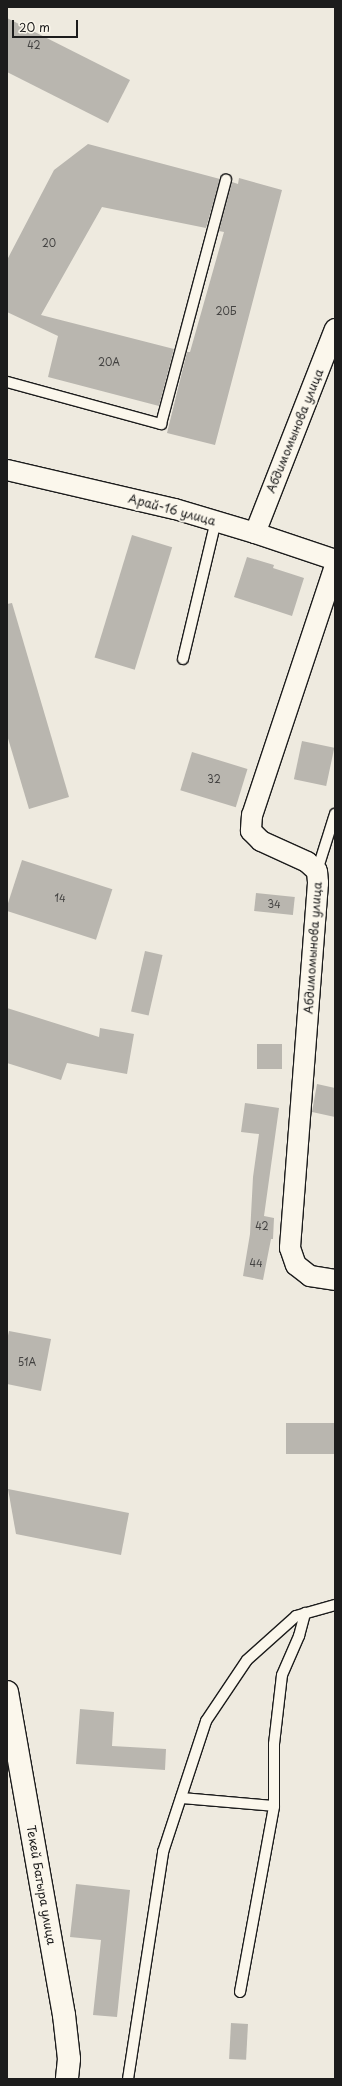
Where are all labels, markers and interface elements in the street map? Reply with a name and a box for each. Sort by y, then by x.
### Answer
scale bar [14,12,80,38]
text: 20 m [19,18,50,36]
house number: 42 [27,39,41,51]
house number: 20 [42,237,56,249]
house number: 20Б [216,305,236,317]
house number: 20А [98,356,120,368]
street label: Абдимомынова улица [263,367,327,495]
street label: Арай-16 улица [126,491,218,529]
house number: 32 [207,773,221,785]
street label: Абдимомынова улица [301,881,325,1015]
house number: 14 [54,892,66,904]
house number: 34 [267,898,281,910]
house number: 42 [255,1220,269,1232]
house number: 44 [249,1257,263,1269]
house number: 51А [18,1356,36,1368]
street label: Текей Батыра улица [23,1824,59,1946]

